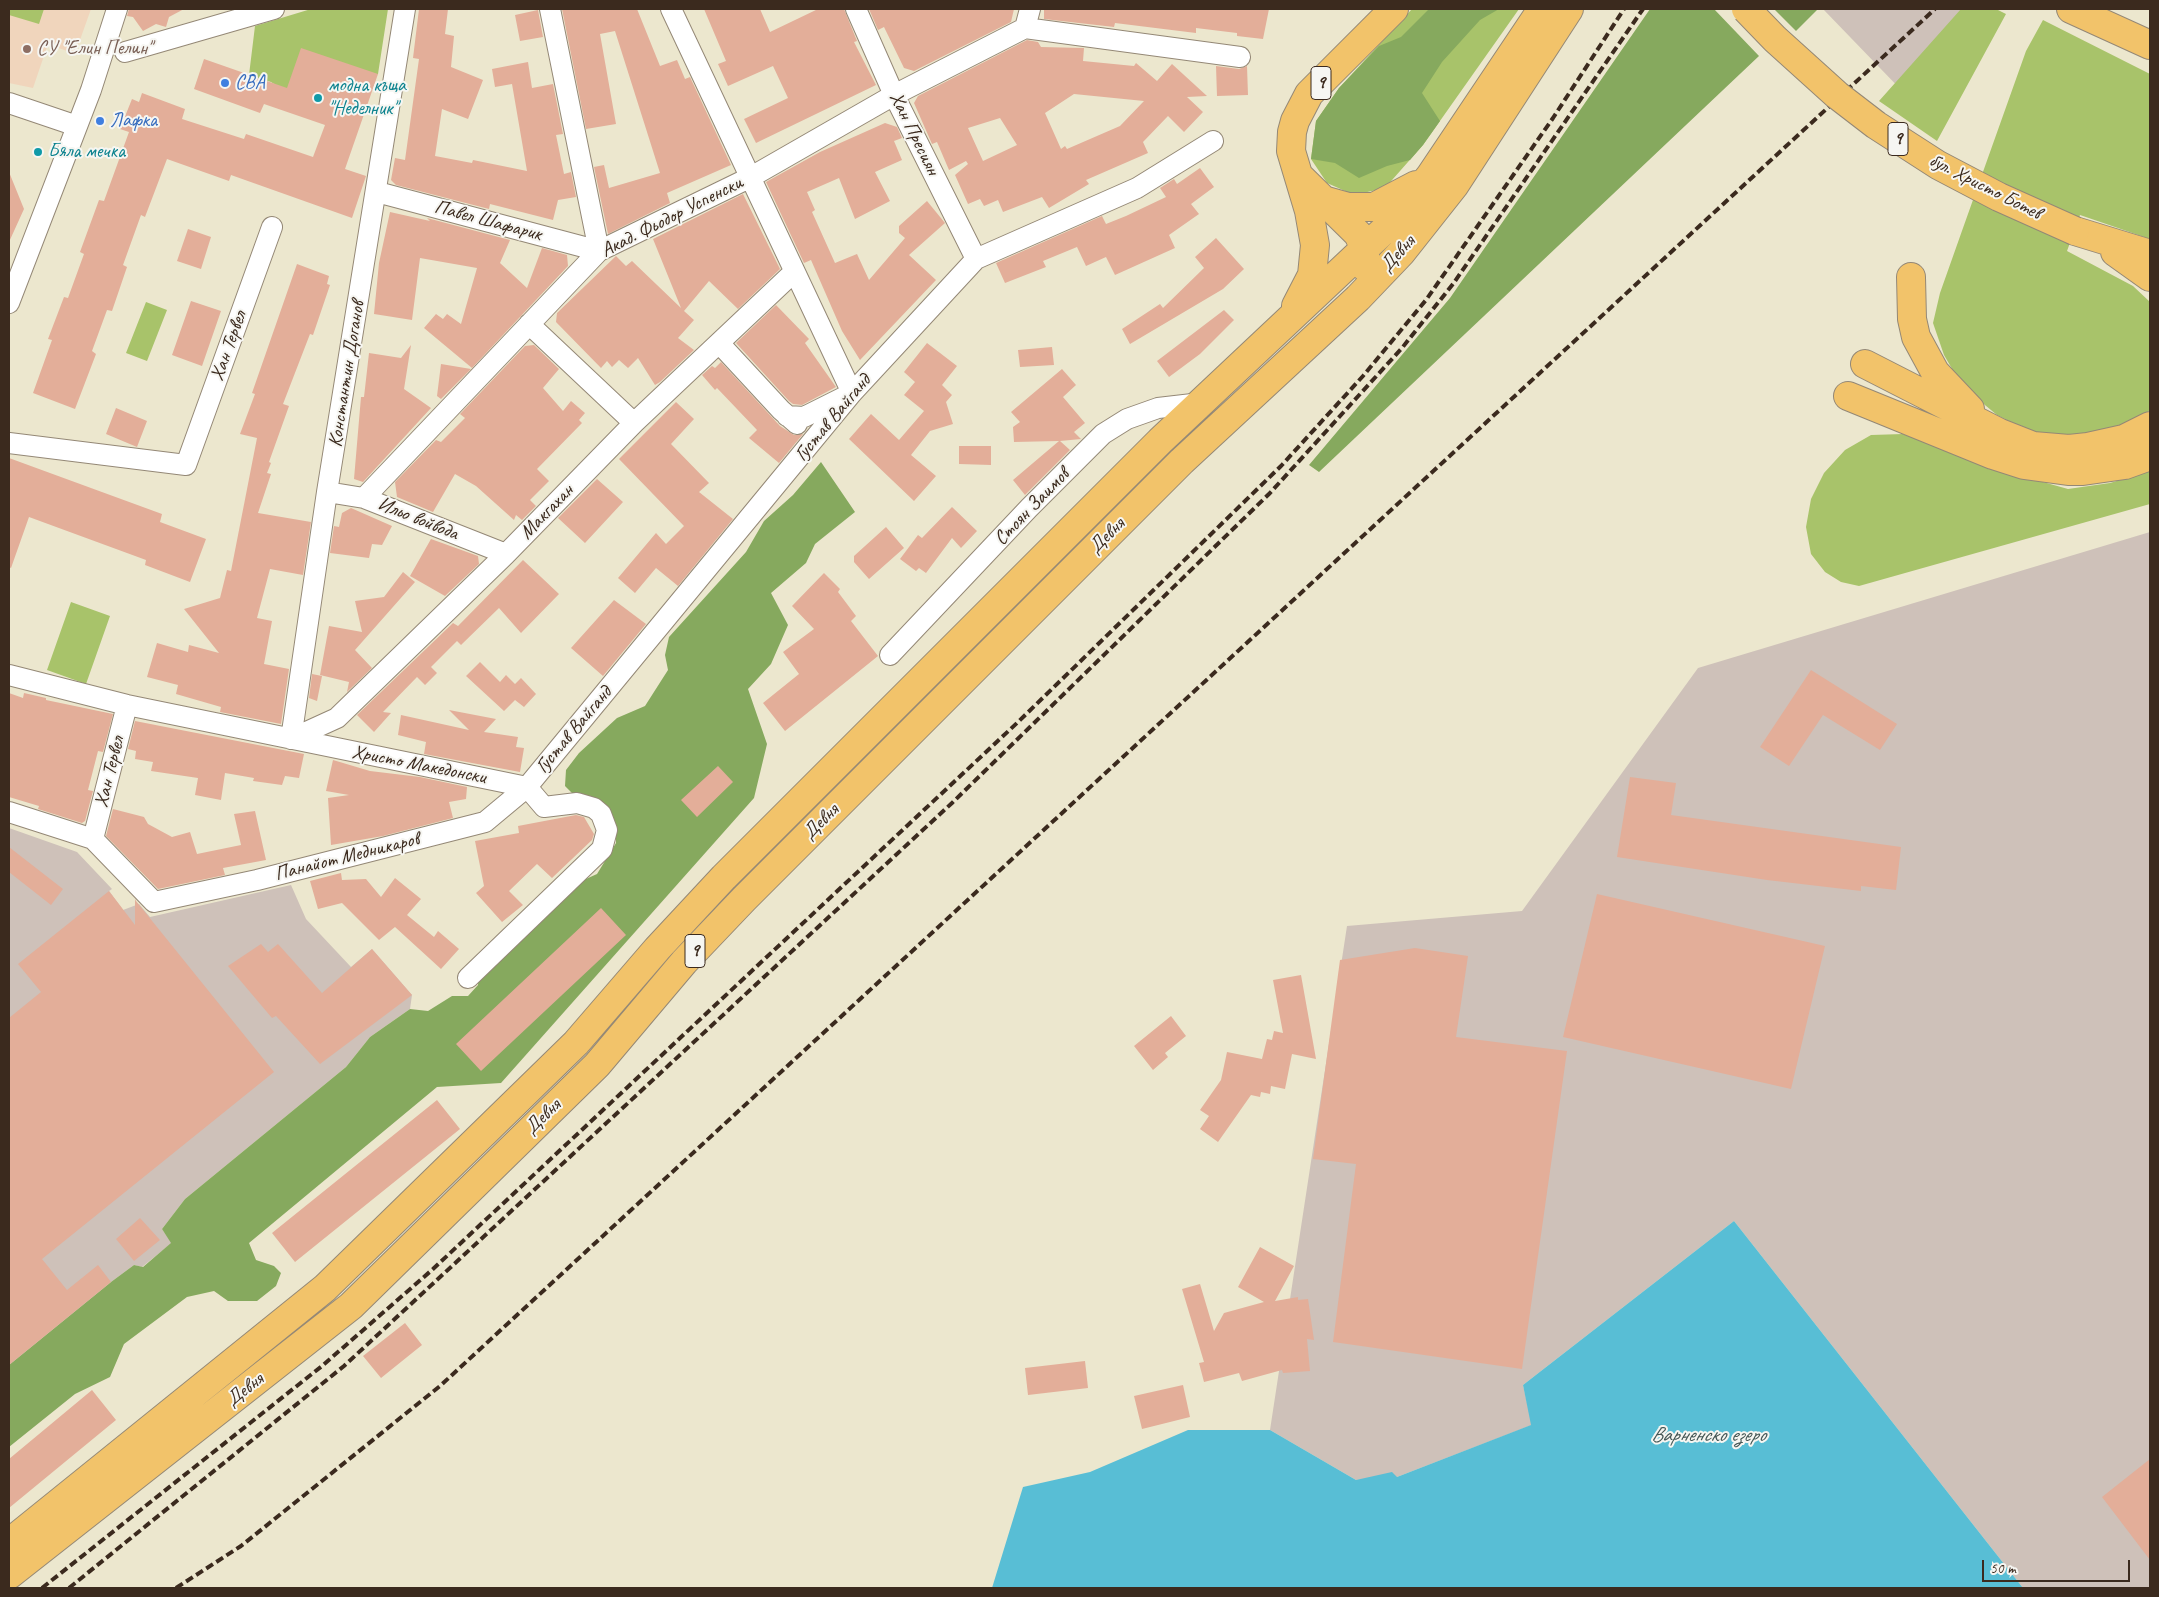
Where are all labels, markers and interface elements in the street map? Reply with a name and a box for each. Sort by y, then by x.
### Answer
place label: СУ "Елин Пелин" [37,37,152,61]
marker: СУ "Елин Пелин" [21,43,33,55]
road number: 9 [1311,66,1331,100]
place label: CBA [235,71,265,95]
place label: модна къща "Неделник" [328,74,406,121]
marker: CBA [219,77,231,89]
street label: Хан Пресиян [884,89,944,179]
marker: модна къща "Неделник" [312,92,324,104]
place label: Лафка [110,109,157,133]
marker: Лафка [94,115,106,127]
road number: 9 [1888,122,1908,156]
place label: Бяла мечка [48,140,125,164]
marker: Бяла мечка [32,146,44,158]
street label: бул. Христо Ботев [1925,149,2045,225]
street label: Акад. Фьодор Успенски [597,171,747,263]
street label: Павел Шафарик [432,195,544,247]
street label: Девня [1375,231,1421,277]
street label: Константин Доганов [324,299,370,449]
street label: Хан Тервел [205,308,253,384]
street label: Густав Вайганд [790,370,876,466]
street label: Стоян Заимов [989,463,1075,551]
street label: Макгахан [515,479,579,545]
street label: Ильо войвода [374,492,462,546]
street label: Девня [1084,513,1130,559]
street label: Густав Вайганд [531,682,617,778]
street label: Хан Тервел [90,734,130,810]
street label: Христо Македонски [350,740,488,790]
street label: Девня [798,799,844,845]
street label: Панайот Медникаров [272,827,422,887]
road number: 9 [685,934,705,968]
street label: Девня [520,1094,566,1140]
street label: Девня [221,1368,269,1412]
water label: Варненско езеро [1651,1422,1765,1448]
scale bar [1984,1550,2132,1582]
text: 50 m [1990,1559,2016,1578]

